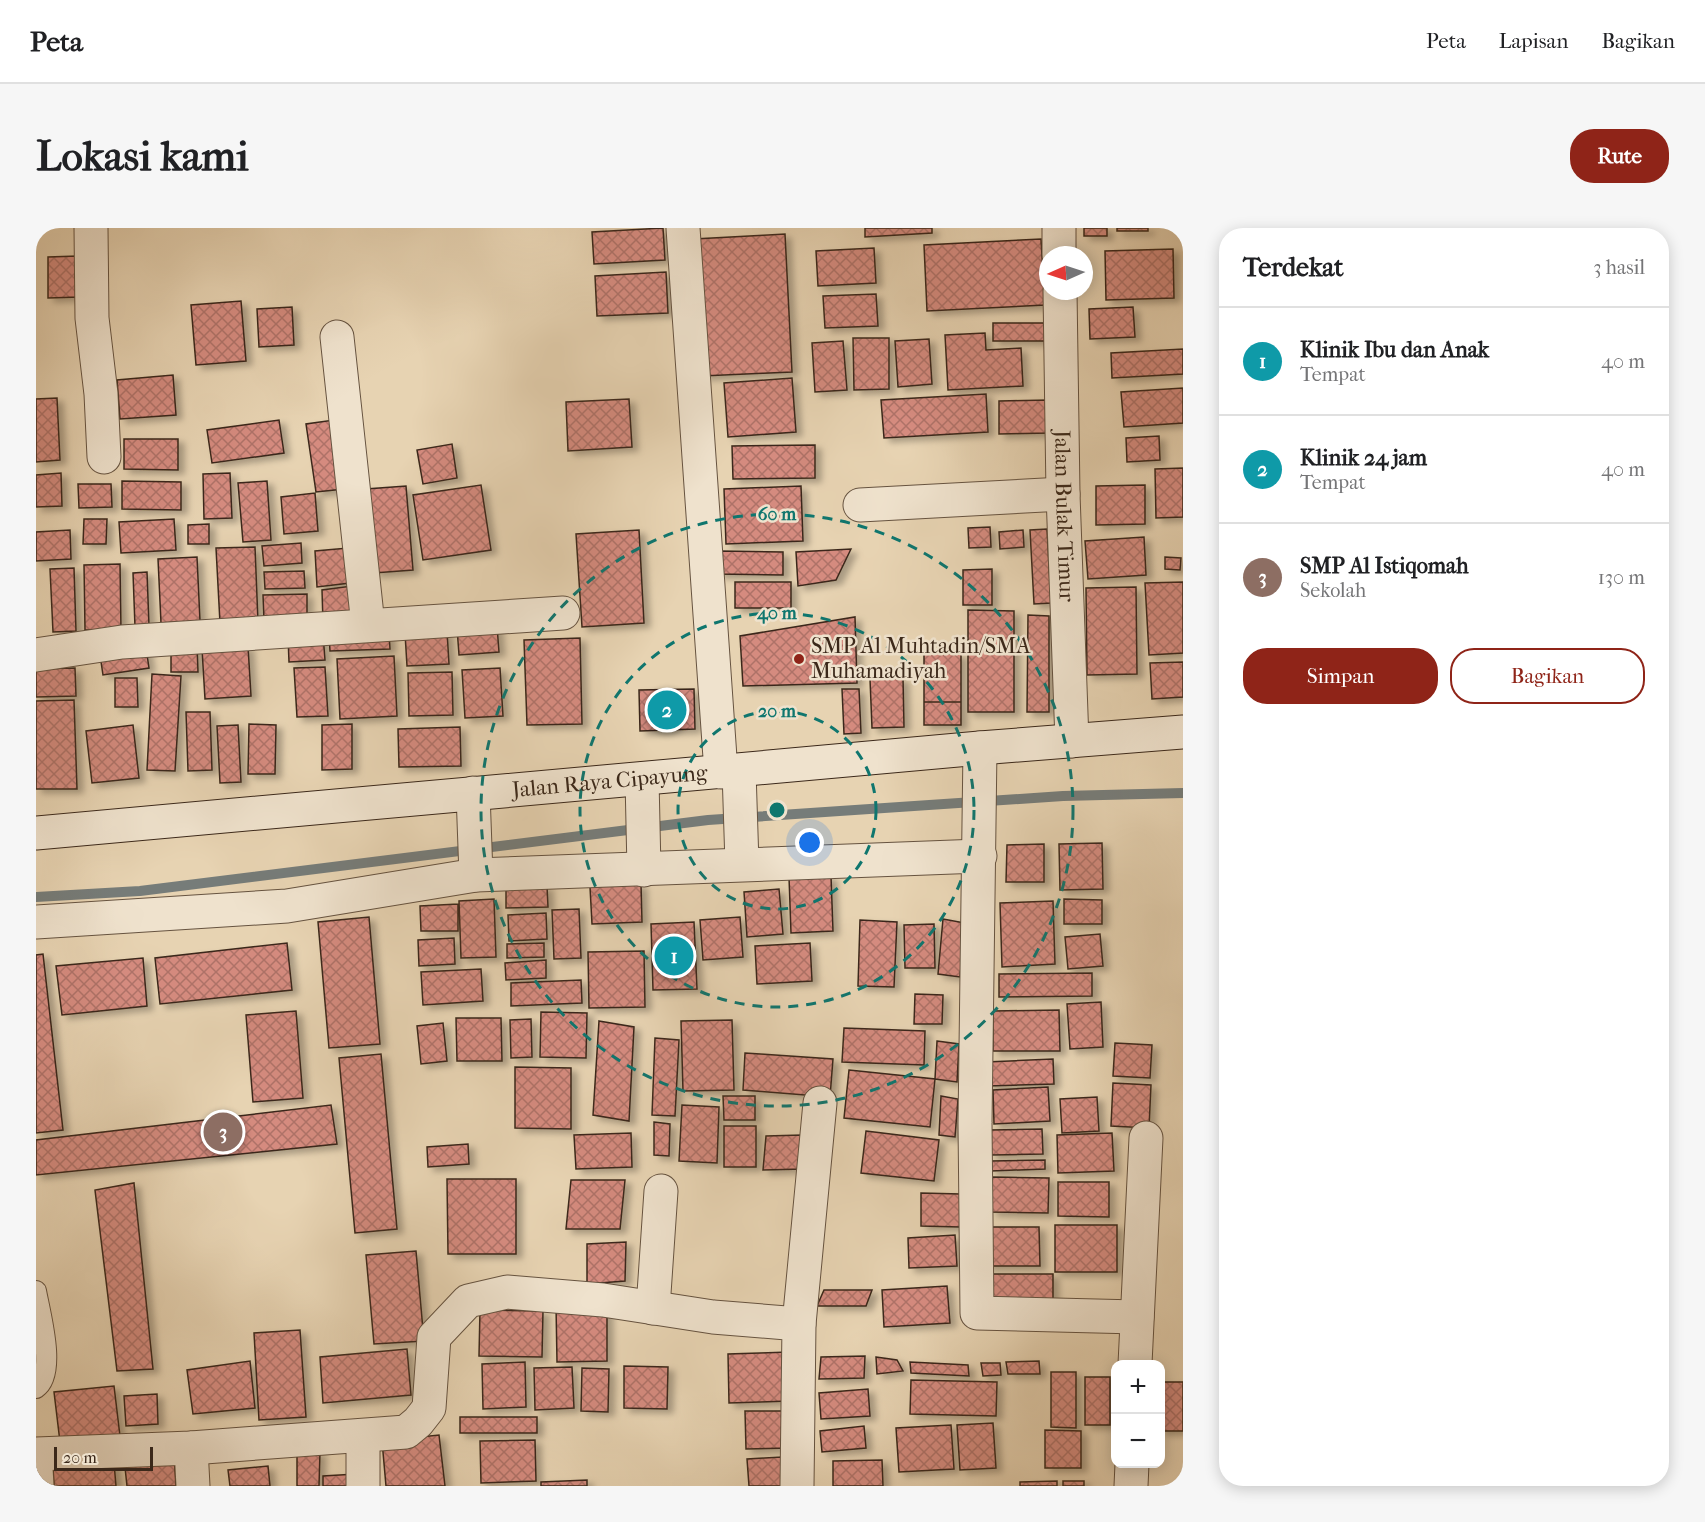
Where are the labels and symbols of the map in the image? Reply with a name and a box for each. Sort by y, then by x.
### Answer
north arrow [1039,246,1093,300]
street label: Jalan Bulak Timur [1049,428,1080,603]
text: 60 m [758,504,797,525]
text: 40 m [756,603,798,624]
place label: SMP Al Muhtadin/SMA Muhamadiyah [811,633,1031,684]
marker: SMP Al Muhtadin/SMA Muhamadiyah [792,652,806,666]
pin: 2 [648,688,686,732]
text: 20 m [758,701,797,722]
street label: Jalan Raya Cipayung [509,760,709,803]
centre of rings [767,800,787,820]
your location [795,828,824,857]
pin: 1 [654,934,694,978]
pin: 3 [204,1110,243,1154]
scale bar [54,1444,153,1472]

